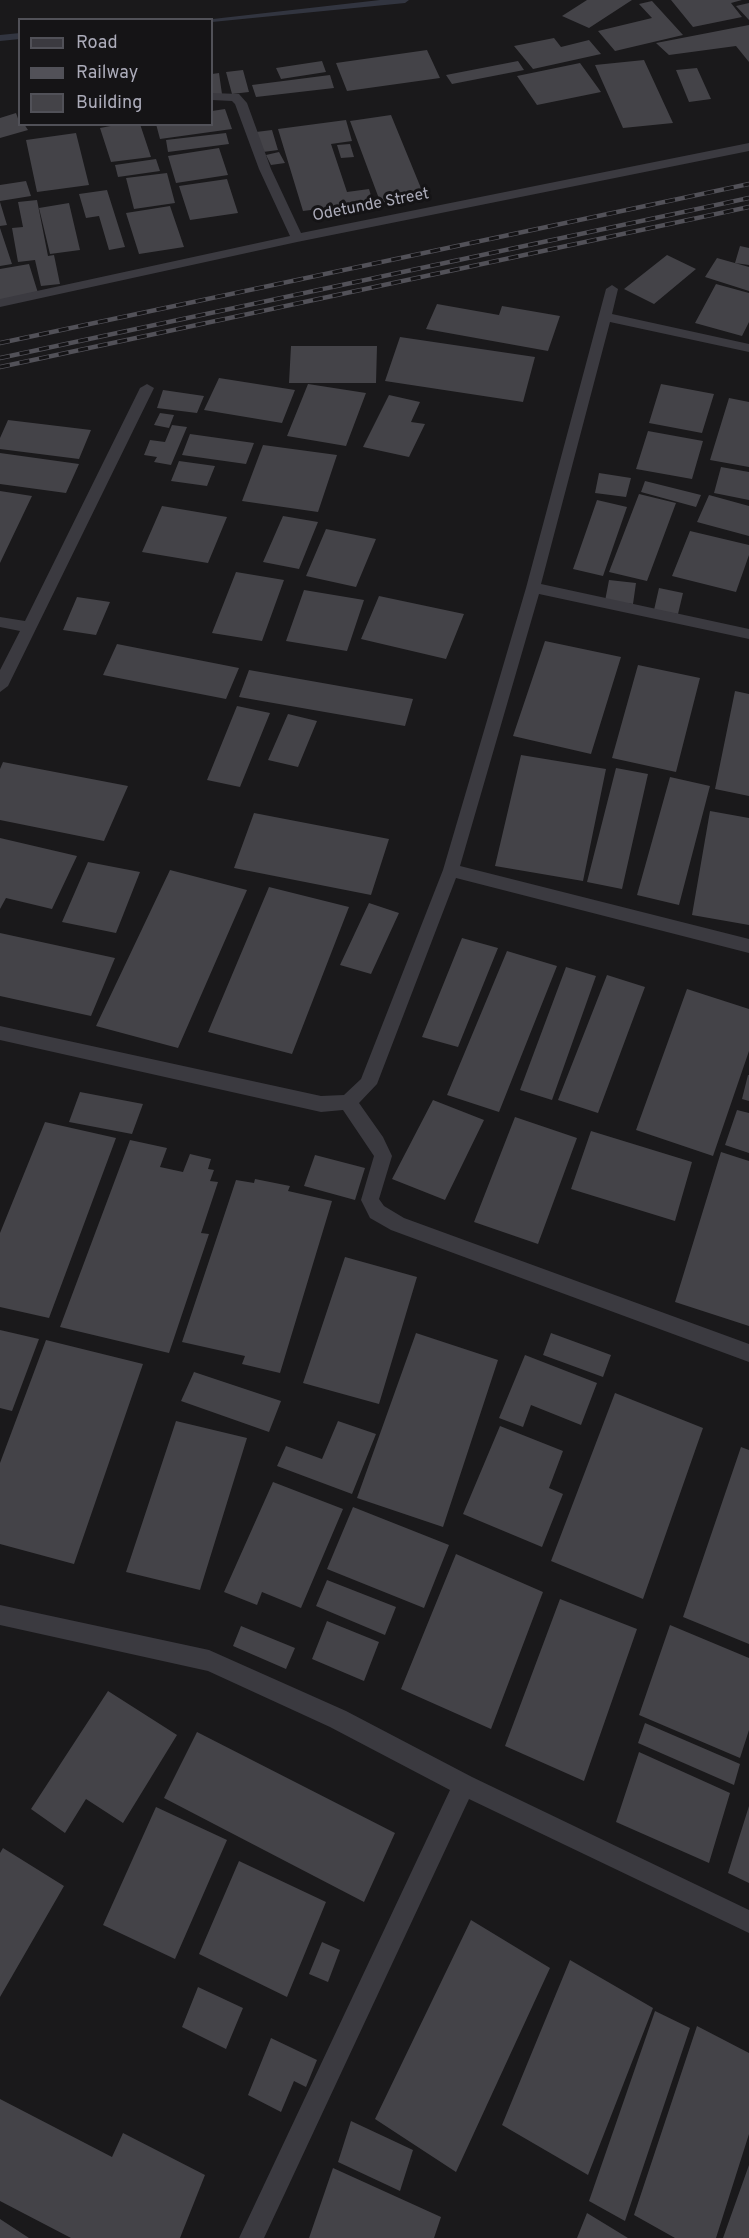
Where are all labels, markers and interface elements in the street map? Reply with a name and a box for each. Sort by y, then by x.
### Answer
legend [18,18,213,126]
text: Road [76,32,118,55]
text: Railway [76,62,138,85]
text: Building [76,92,142,115]
street label: Odetunde Street [311,185,431,227]

